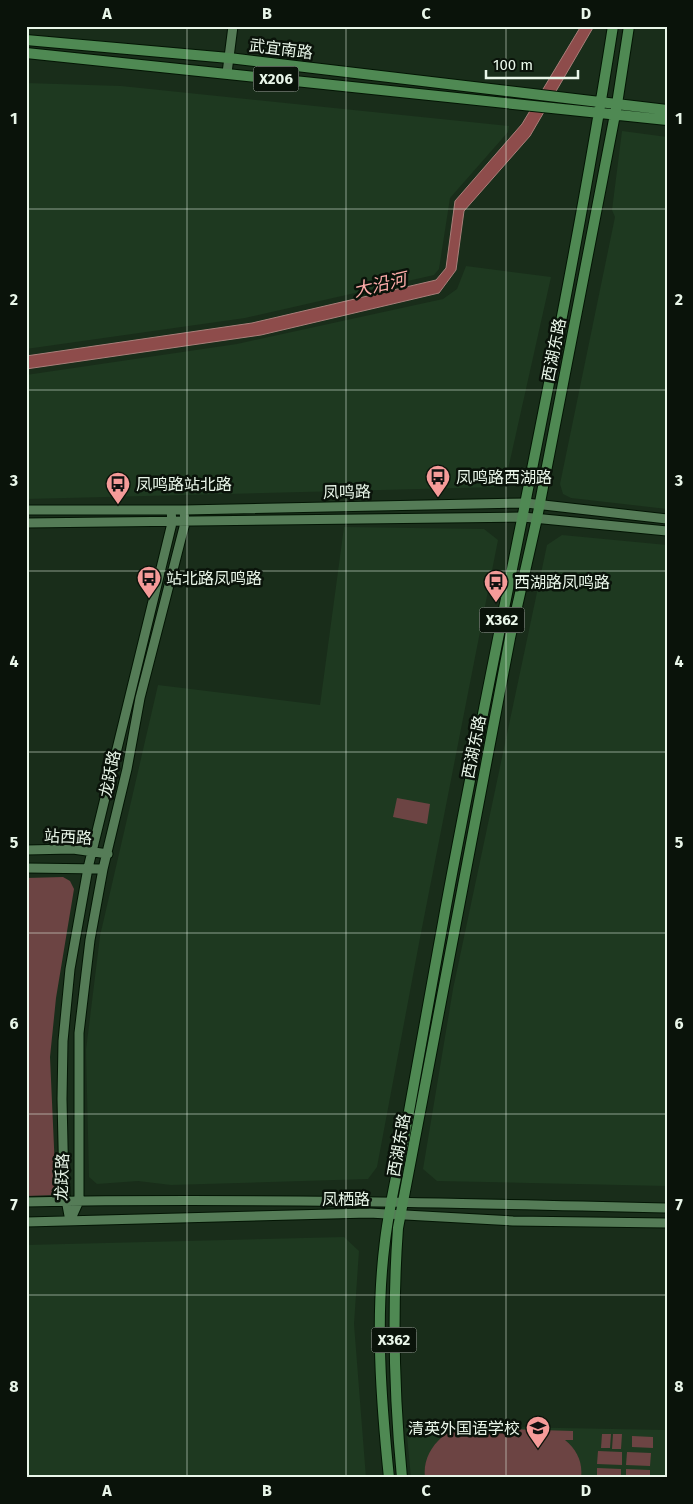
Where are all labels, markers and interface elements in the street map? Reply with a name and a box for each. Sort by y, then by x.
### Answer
text: A [101,4,112,23]
text: B [262,4,272,23]
text: C [421,4,431,23]
text: D [581,4,591,23]
street label: 武宜南路 [248,36,314,62]
scale bar [486,48,578,80]
text: 100 m [493,56,533,74]
road number: X206 [254,66,298,92]
text: 1 [10,109,18,128]
text: 1 [675,109,683,128]
water label: 大沿河 [351,268,412,302]
text: 2 [10,290,18,309]
text: 2 [675,290,683,309]
street label: 西湖东路 [539,317,569,383]
bus stop icon: 凤鸣路西湖路 [425,464,451,498]
place label: 凤鸣路西湖路 [456,468,552,487]
text: 3 [9,471,18,490]
bus stop icon: 凤鸣路站北路 [105,471,131,505]
text: 3 [674,471,683,490]
place label: 凤鸣路站北路 [136,475,232,494]
street label: 凤鸣路 [323,482,371,502]
bus stop icon: 站北路凤鸣路 [136,565,162,599]
place label: 站北路凤鸣路 [166,569,262,588]
bus stop icon: 西湖路凤鸣路 [483,569,509,603]
place label: 西湖路凤鸣路 [514,573,610,592]
road number: X362 [480,608,524,632]
text: 4 [9,652,19,671]
text: 4 [674,652,684,671]
street label: 西湖东路 [459,714,489,780]
street label: 龙跃路 [96,749,124,799]
street label: 站西路 [44,826,92,848]
text: 5 [10,833,19,852]
text: 5 [675,833,684,852]
text: 6 [9,1014,19,1033]
text: 6 [674,1014,684,1033]
street label: 西湖东路 [384,1112,414,1178]
street label: 龙跃路 [52,1153,72,1201]
street label: 凤栖路 [322,1190,370,1209]
text: 7 [10,1195,18,1214]
text: 7 [675,1195,683,1214]
road number: X362 [372,1328,416,1352]
text: 8 [9,1377,19,1396]
text: 8 [674,1377,684,1396]
school or university icon: 清英外国语学校 [525,1415,551,1449]
place label: 清英外国语学校 [408,1419,520,1438]
text: A [101,1481,112,1500]
text: B [262,1481,272,1500]
text: C [421,1481,431,1500]
text: D [581,1481,591,1500]

